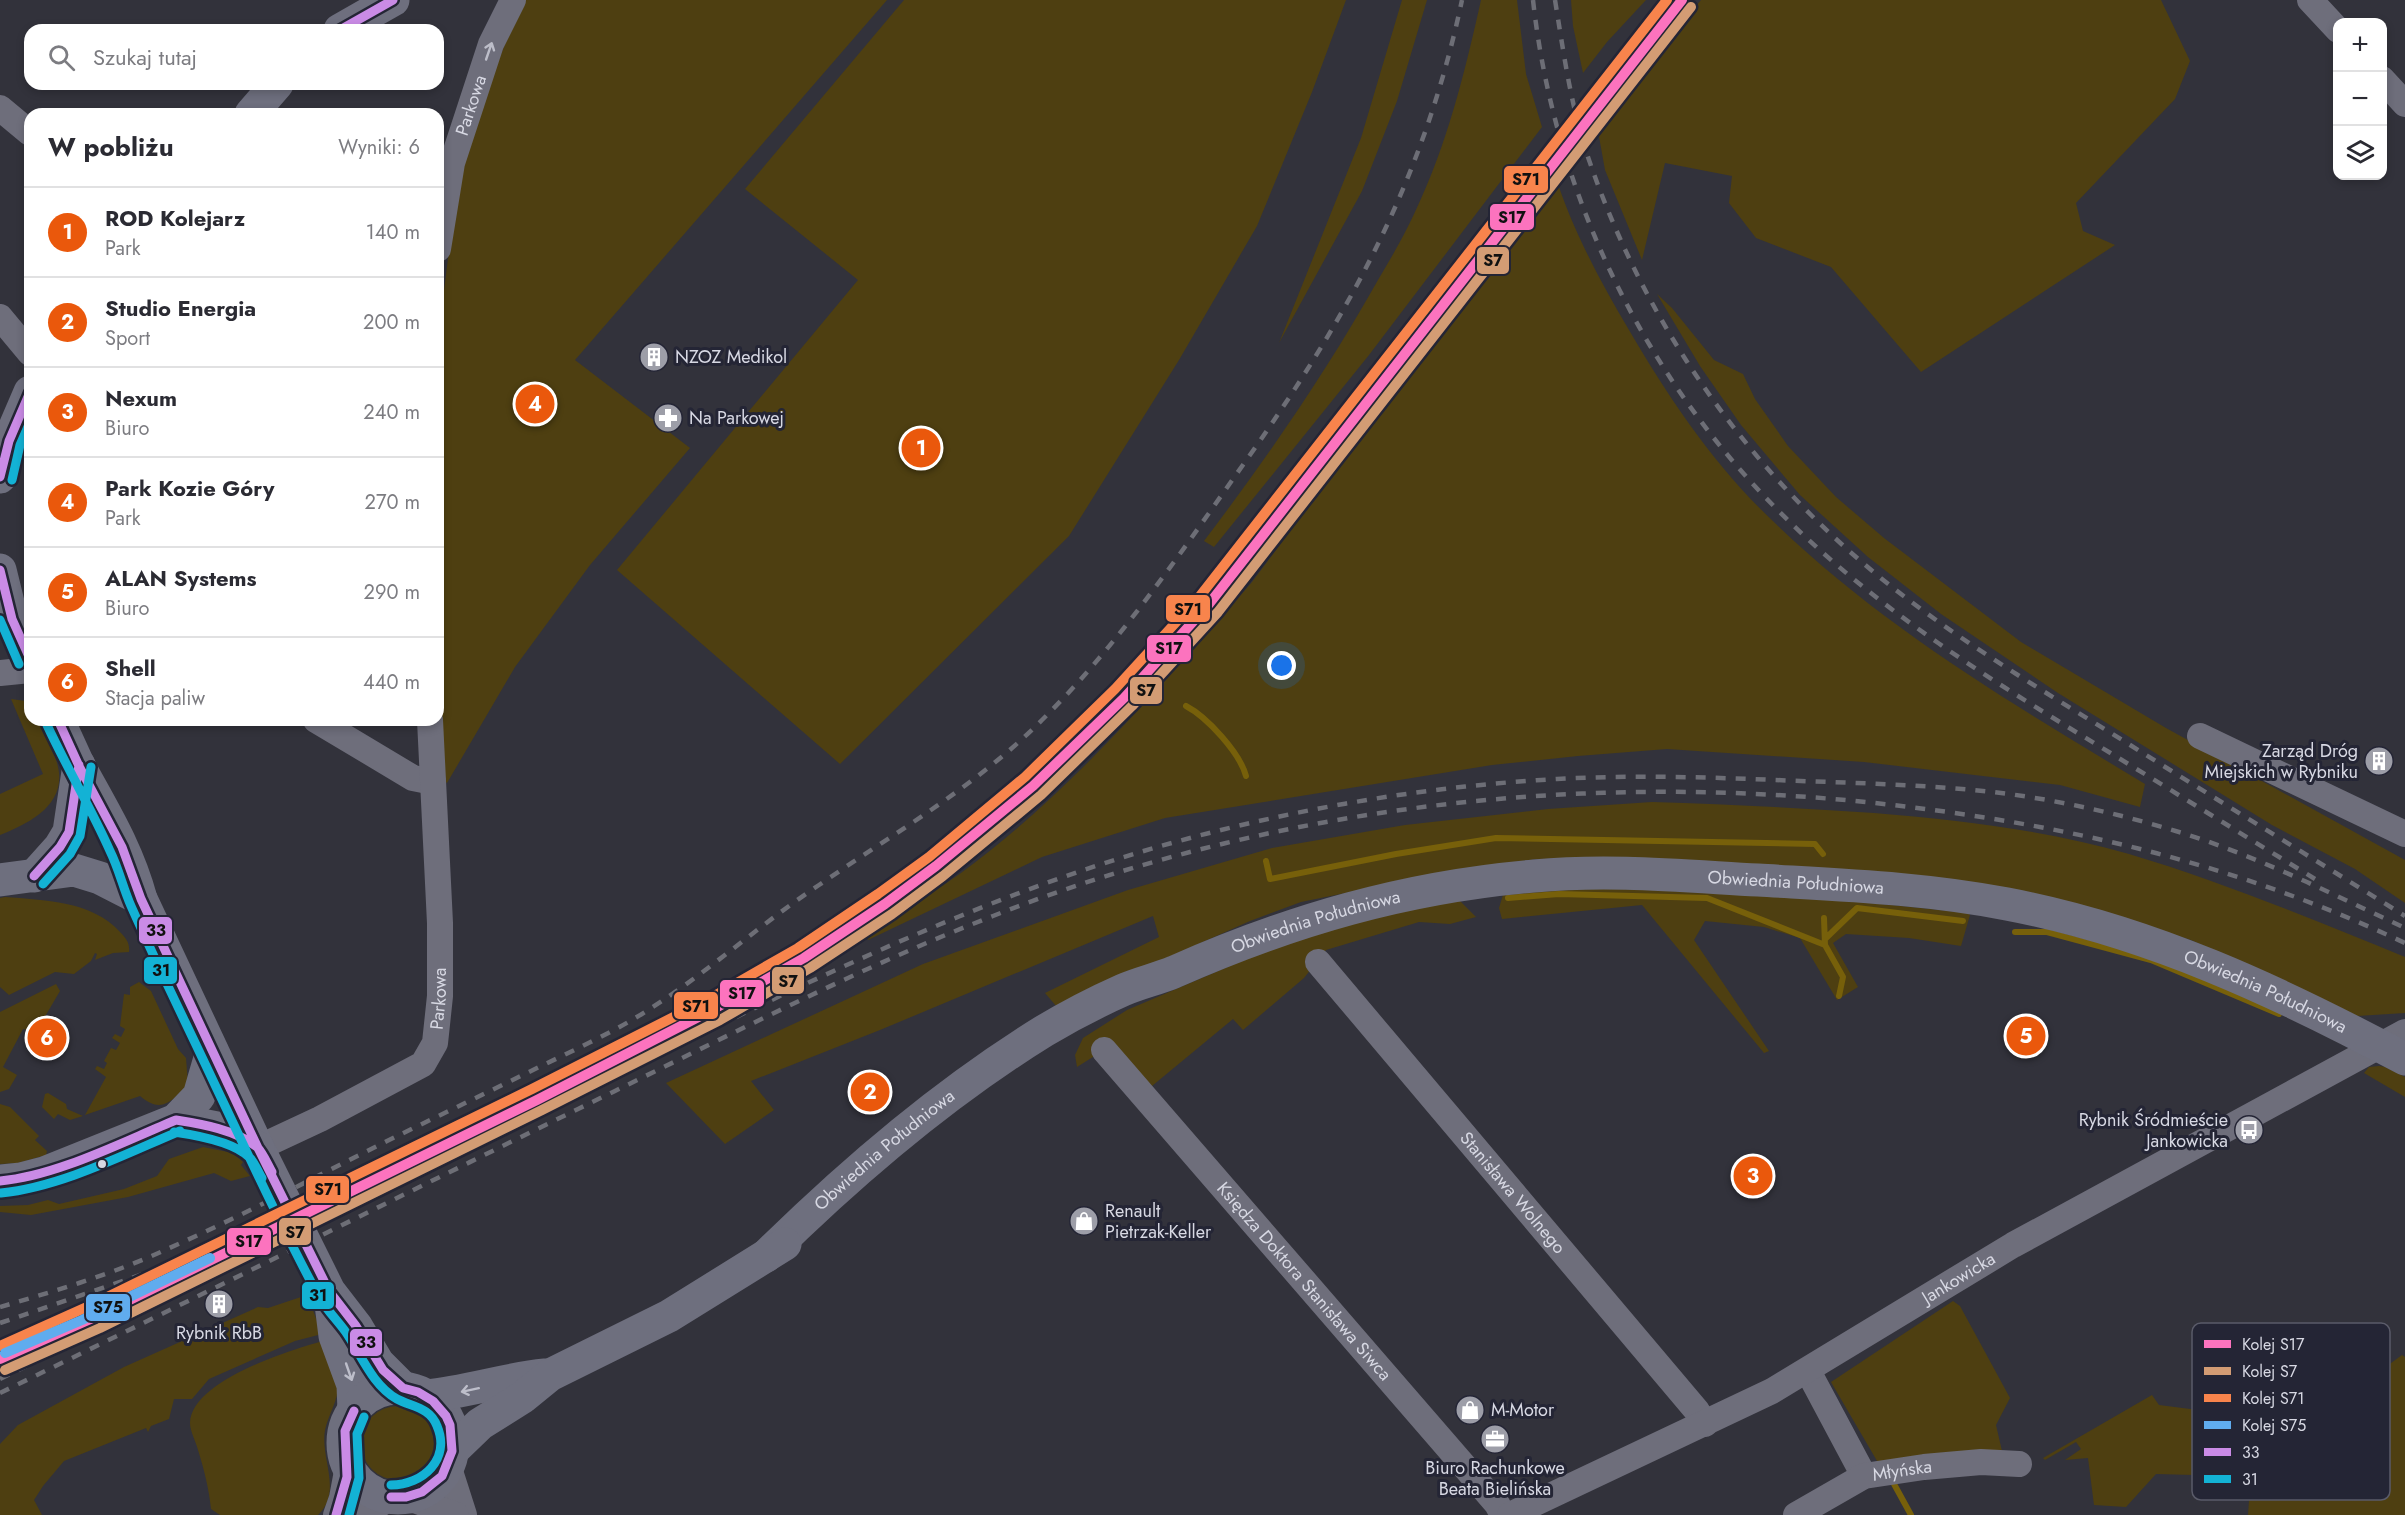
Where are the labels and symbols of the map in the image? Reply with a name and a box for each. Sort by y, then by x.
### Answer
one-way arrow [485,42,496,60]
street label: Parkowa [449,71,493,139]
line badge: S71 [1503,165,1549,194]
text: S71 [1512,168,1540,191]
line badge: S17 [1489,203,1535,231]
text: S17 [1498,206,1526,229]
line badge: S7 [1476,246,1510,275]
text: S7 [1483,249,1503,272]
building icon: NZOZ Medikol [638,341,670,373]
place label: NZOZ Medikol [675,344,787,370]
pin: 4 [516,382,554,426]
pharmacy icon: Na Parkowej [652,402,684,434]
place label: Na Parkowej [689,405,784,431]
pin: 1 [902,426,940,470]
line badge: S71 [1165,594,1211,623]
text: S71 [1174,598,1202,621]
line badge: S17 [1146,634,1192,663]
text: S17 [1155,637,1183,660]
your location [1267,651,1296,680]
line badge: S7 [1129,676,1163,705]
text: S7 [1136,679,1156,702]
place label: Zarząd Dróg Miejskich w Rybniku [2204,738,2358,785]
building icon: Zarząd Dróg Miejskich w Rybniku [2363,745,2395,777]
street label: Obwiednia Południowa [1707,864,1885,901]
street label: Obwiednia Południowa [1227,884,1403,960]
line badge: 33 [138,916,173,945]
text: 33 [146,919,166,942]
street label: Obwiednia Południowa [2180,943,2351,1040]
line badge: 31 [143,956,178,985]
text: 31 [152,959,170,982]
line badge: S7 [771,966,805,995]
street label: Parkowa [423,967,453,1031]
text: S7 [778,970,798,993]
line badge: S17 [719,979,765,1008]
text: S17 [728,982,756,1005]
line badge: S71 [673,991,719,1020]
text: S71 [682,995,710,1018]
pin: 5 [2006,1014,2046,1058]
pin: 6 [28,1016,66,1060]
pin: 2 [850,1070,890,1114]
street label: Obwiednia Południowa [808,1083,960,1217]
place label: Rybnik Śródmieście Jankowicka [2079,1107,2228,1154]
bus stop icon: Rybnik Śródmieście Jankowicka [2233,1114,2265,1146]
street label: Stanisława Wolnego [1454,1126,1572,1260]
pin: 3 [1734,1154,1772,1198]
unlabelled marker [96,1158,108,1170]
line badge: S71 [305,1175,350,1204]
street label: Księdza Doktora Stanisława Siwca [1211,1176,1398,1386]
text: S71 [314,1178,342,1201]
place label: Renault Pietrzak-Keller [1105,1198,1212,1245]
shop icon: Renault Pietrzak-Keller [1068,1205,1100,1237]
line badge: S7 [278,1217,312,1246]
text: S7 [285,1221,305,1244]
line badge: S17 [226,1227,272,1256]
text: S17 [235,1230,263,1253]
street label: Jankowicka [1915,1246,2000,1311]
line badge: 31 [301,1281,335,1310]
text: 31 [309,1284,327,1307]
building icon: Rybnik RbB [203,1288,235,1320]
line badge: S75 [85,1293,131,1322]
text: S75 [93,1296,123,1319]
place label: Rybnik RbB [176,1320,262,1346]
legend [2192,1323,2390,1500]
line badge: 33 [349,1328,383,1357]
text: 33 [356,1331,376,1354]
text: Kolej S17 [2242,1333,2305,1356]
text: Kolej S7 [2242,1360,2298,1383]
one-way arrow [344,1362,355,1381]
one-way arrow [461,1385,481,1396]
text: Kolej S71 [2242,1387,2304,1410]
shop icon: M-Motor [1454,1394,1486,1426]
place label: M-Motor [1491,1397,1555,1423]
text: Kolej S75 [2242,1414,2306,1437]
office icon: Biuro Rachunkowe Beata Bielińska [1479,1423,1511,1455]
text: 33 [2242,1441,2260,1464]
street label: Młyńska [1871,1453,1933,1488]
place label: Biuro Rachunkowe Beata Bielińska [1425,1455,1565,1502]
text: 31 [2242,1468,2258,1491]

